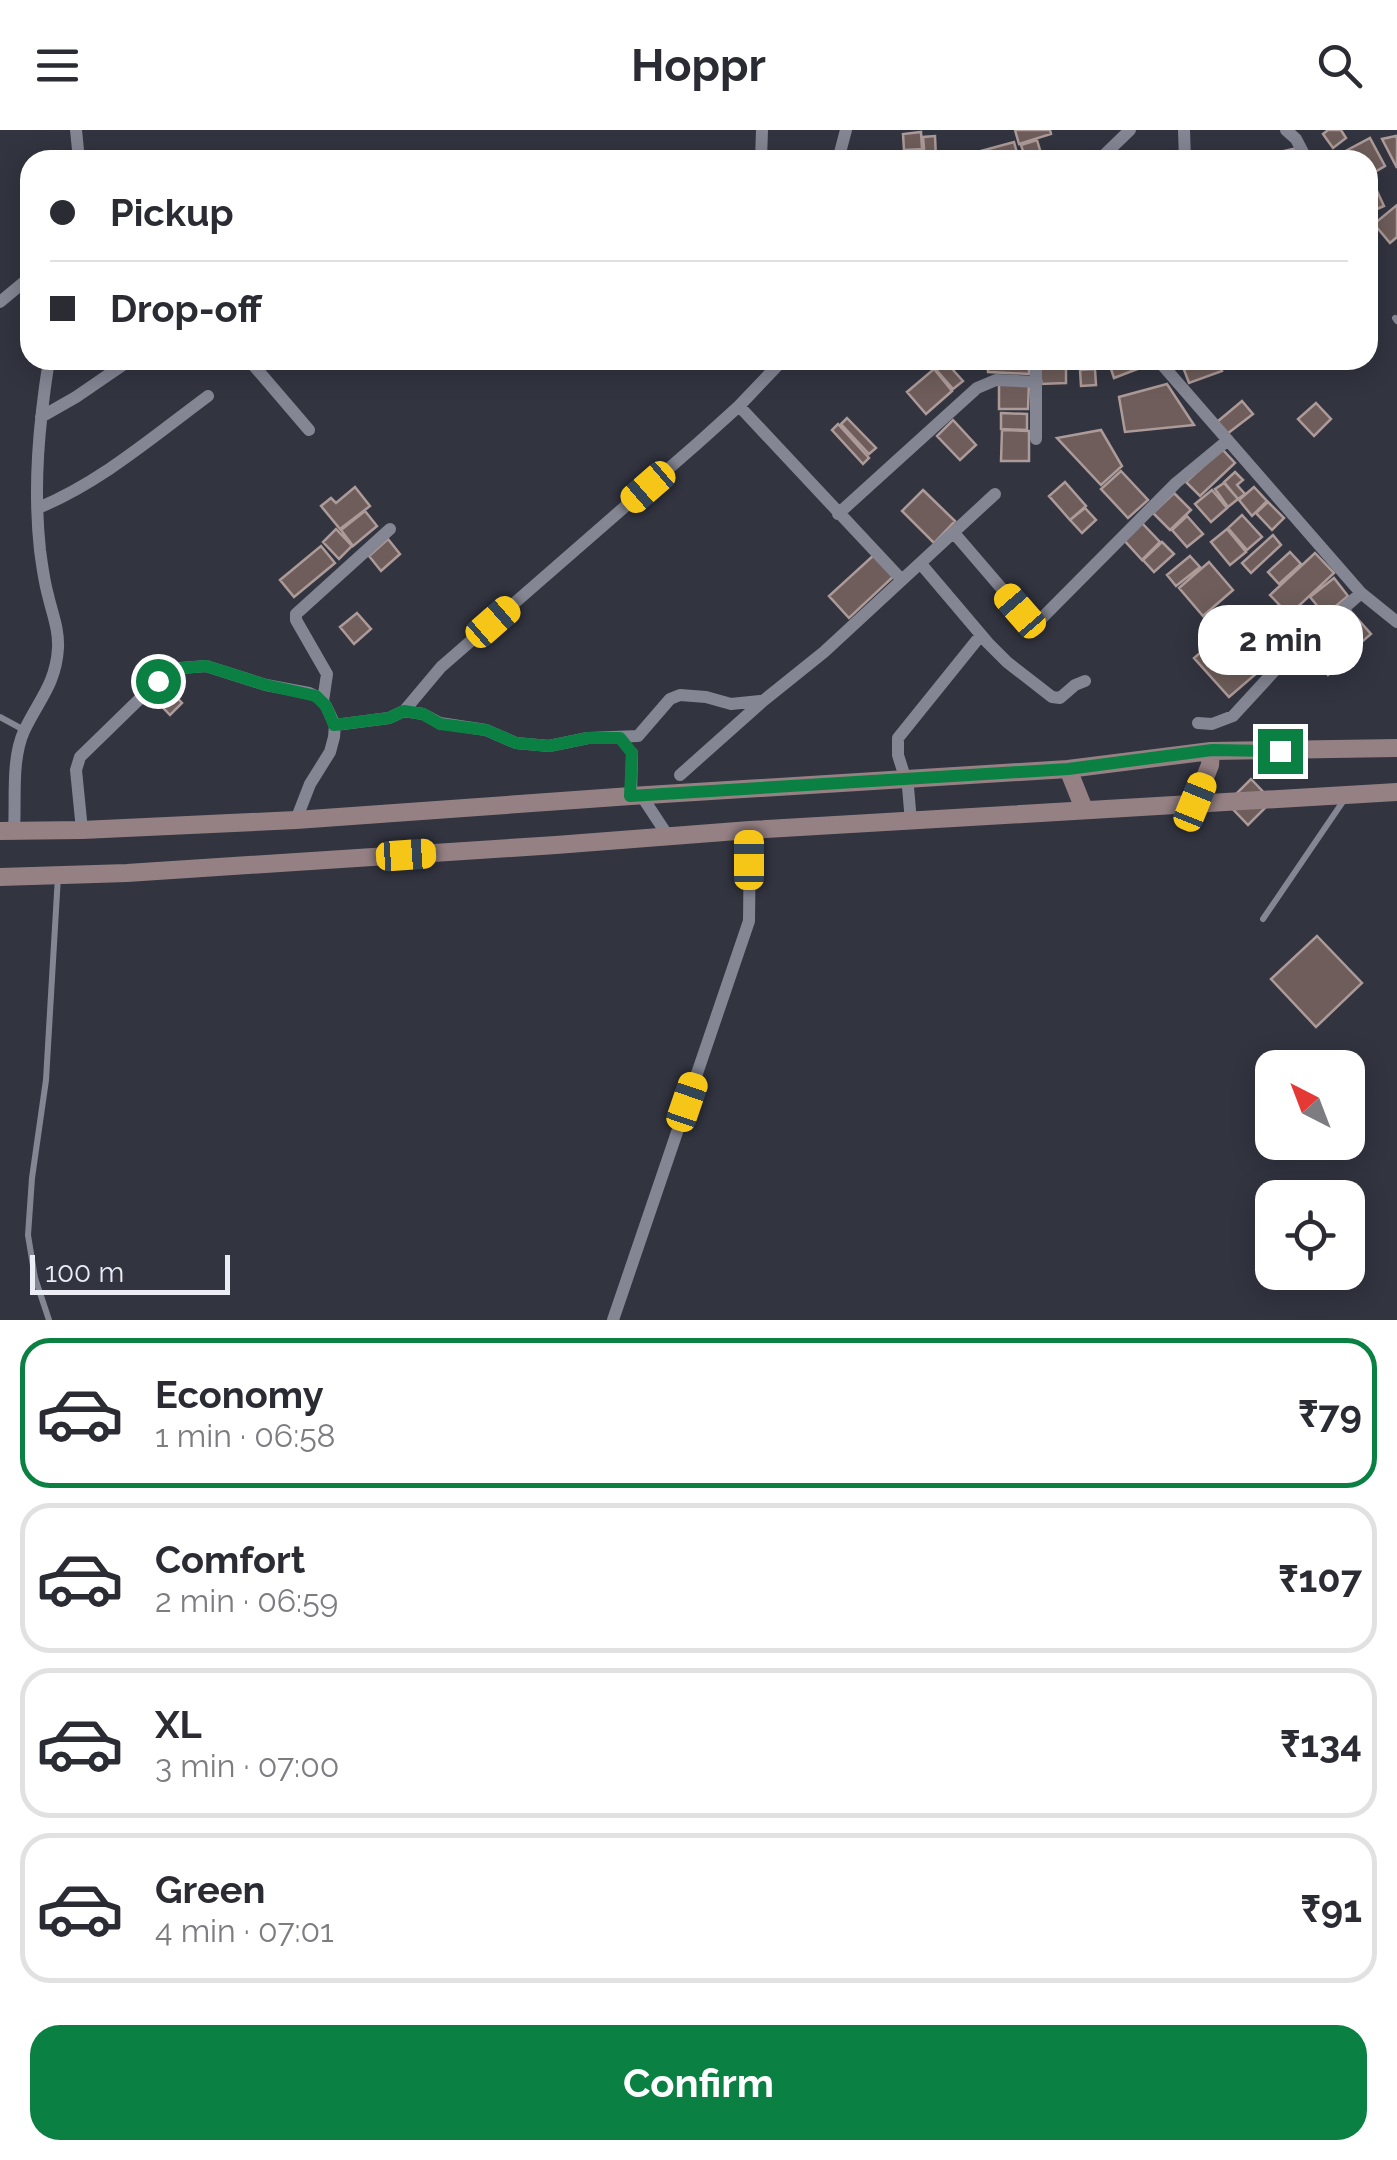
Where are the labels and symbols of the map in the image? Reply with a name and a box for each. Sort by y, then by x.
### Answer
car [616,456,680,518]
car [989,579,1051,643]
car [461,591,525,653]
callout: 2 min [1198,606,1362,676]
route start [136,659,181,704]
route end [1258,729,1303,774]
car [1170,769,1220,835]
car [734,830,764,890]
car [375,838,437,872]
north arrow [1255,1050,1365,1160]
car [663,1069,711,1135]
scale bar [30,1250,230,1294]

